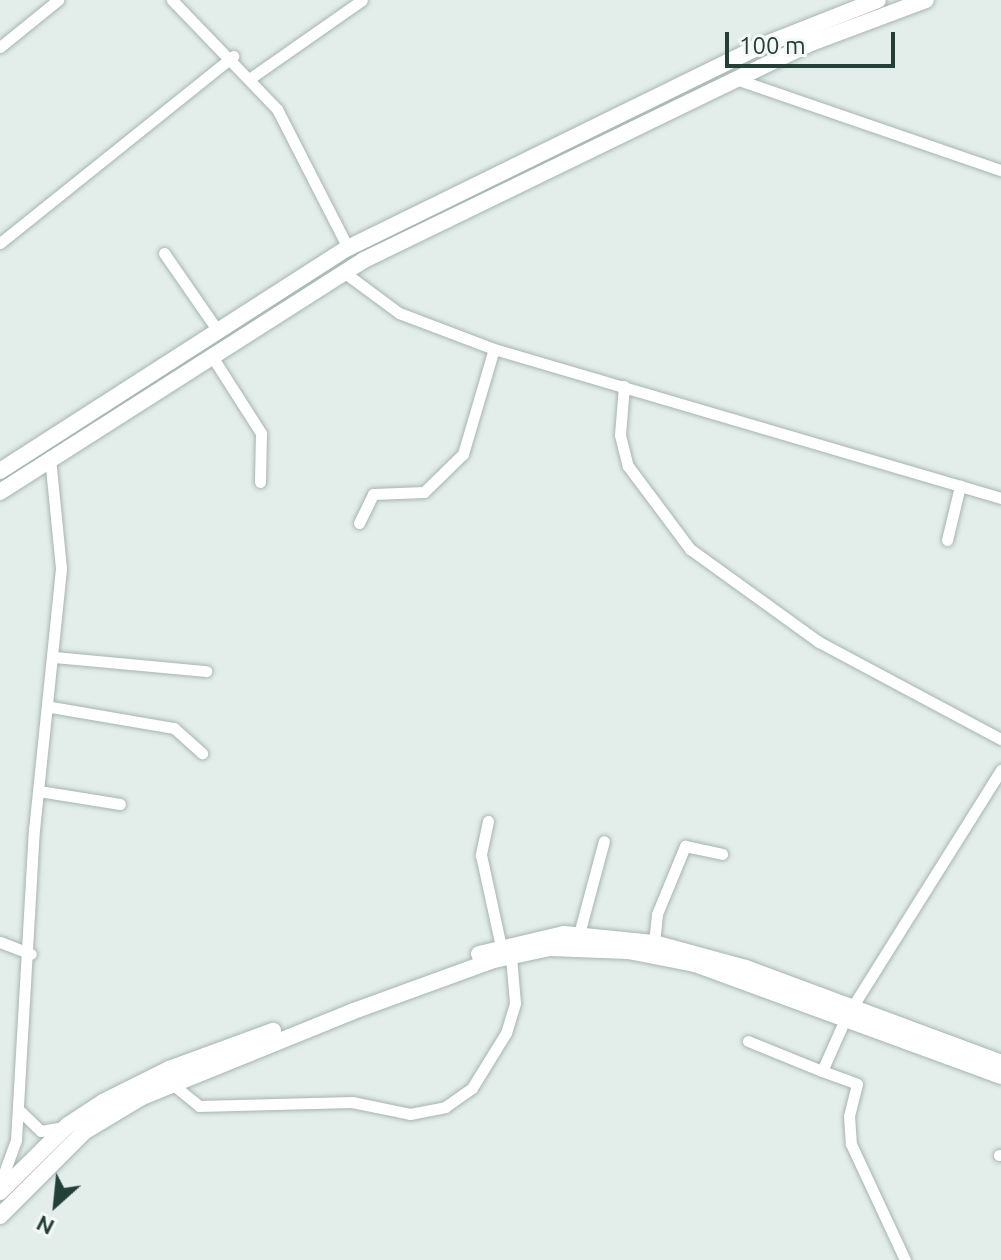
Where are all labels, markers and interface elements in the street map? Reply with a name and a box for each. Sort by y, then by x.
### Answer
scale bar [729,16,899,66]
text: 100 m [739,32,806,59]
north arrow [16,1164,96,1244]
text: N [32,1211,58,1241]

